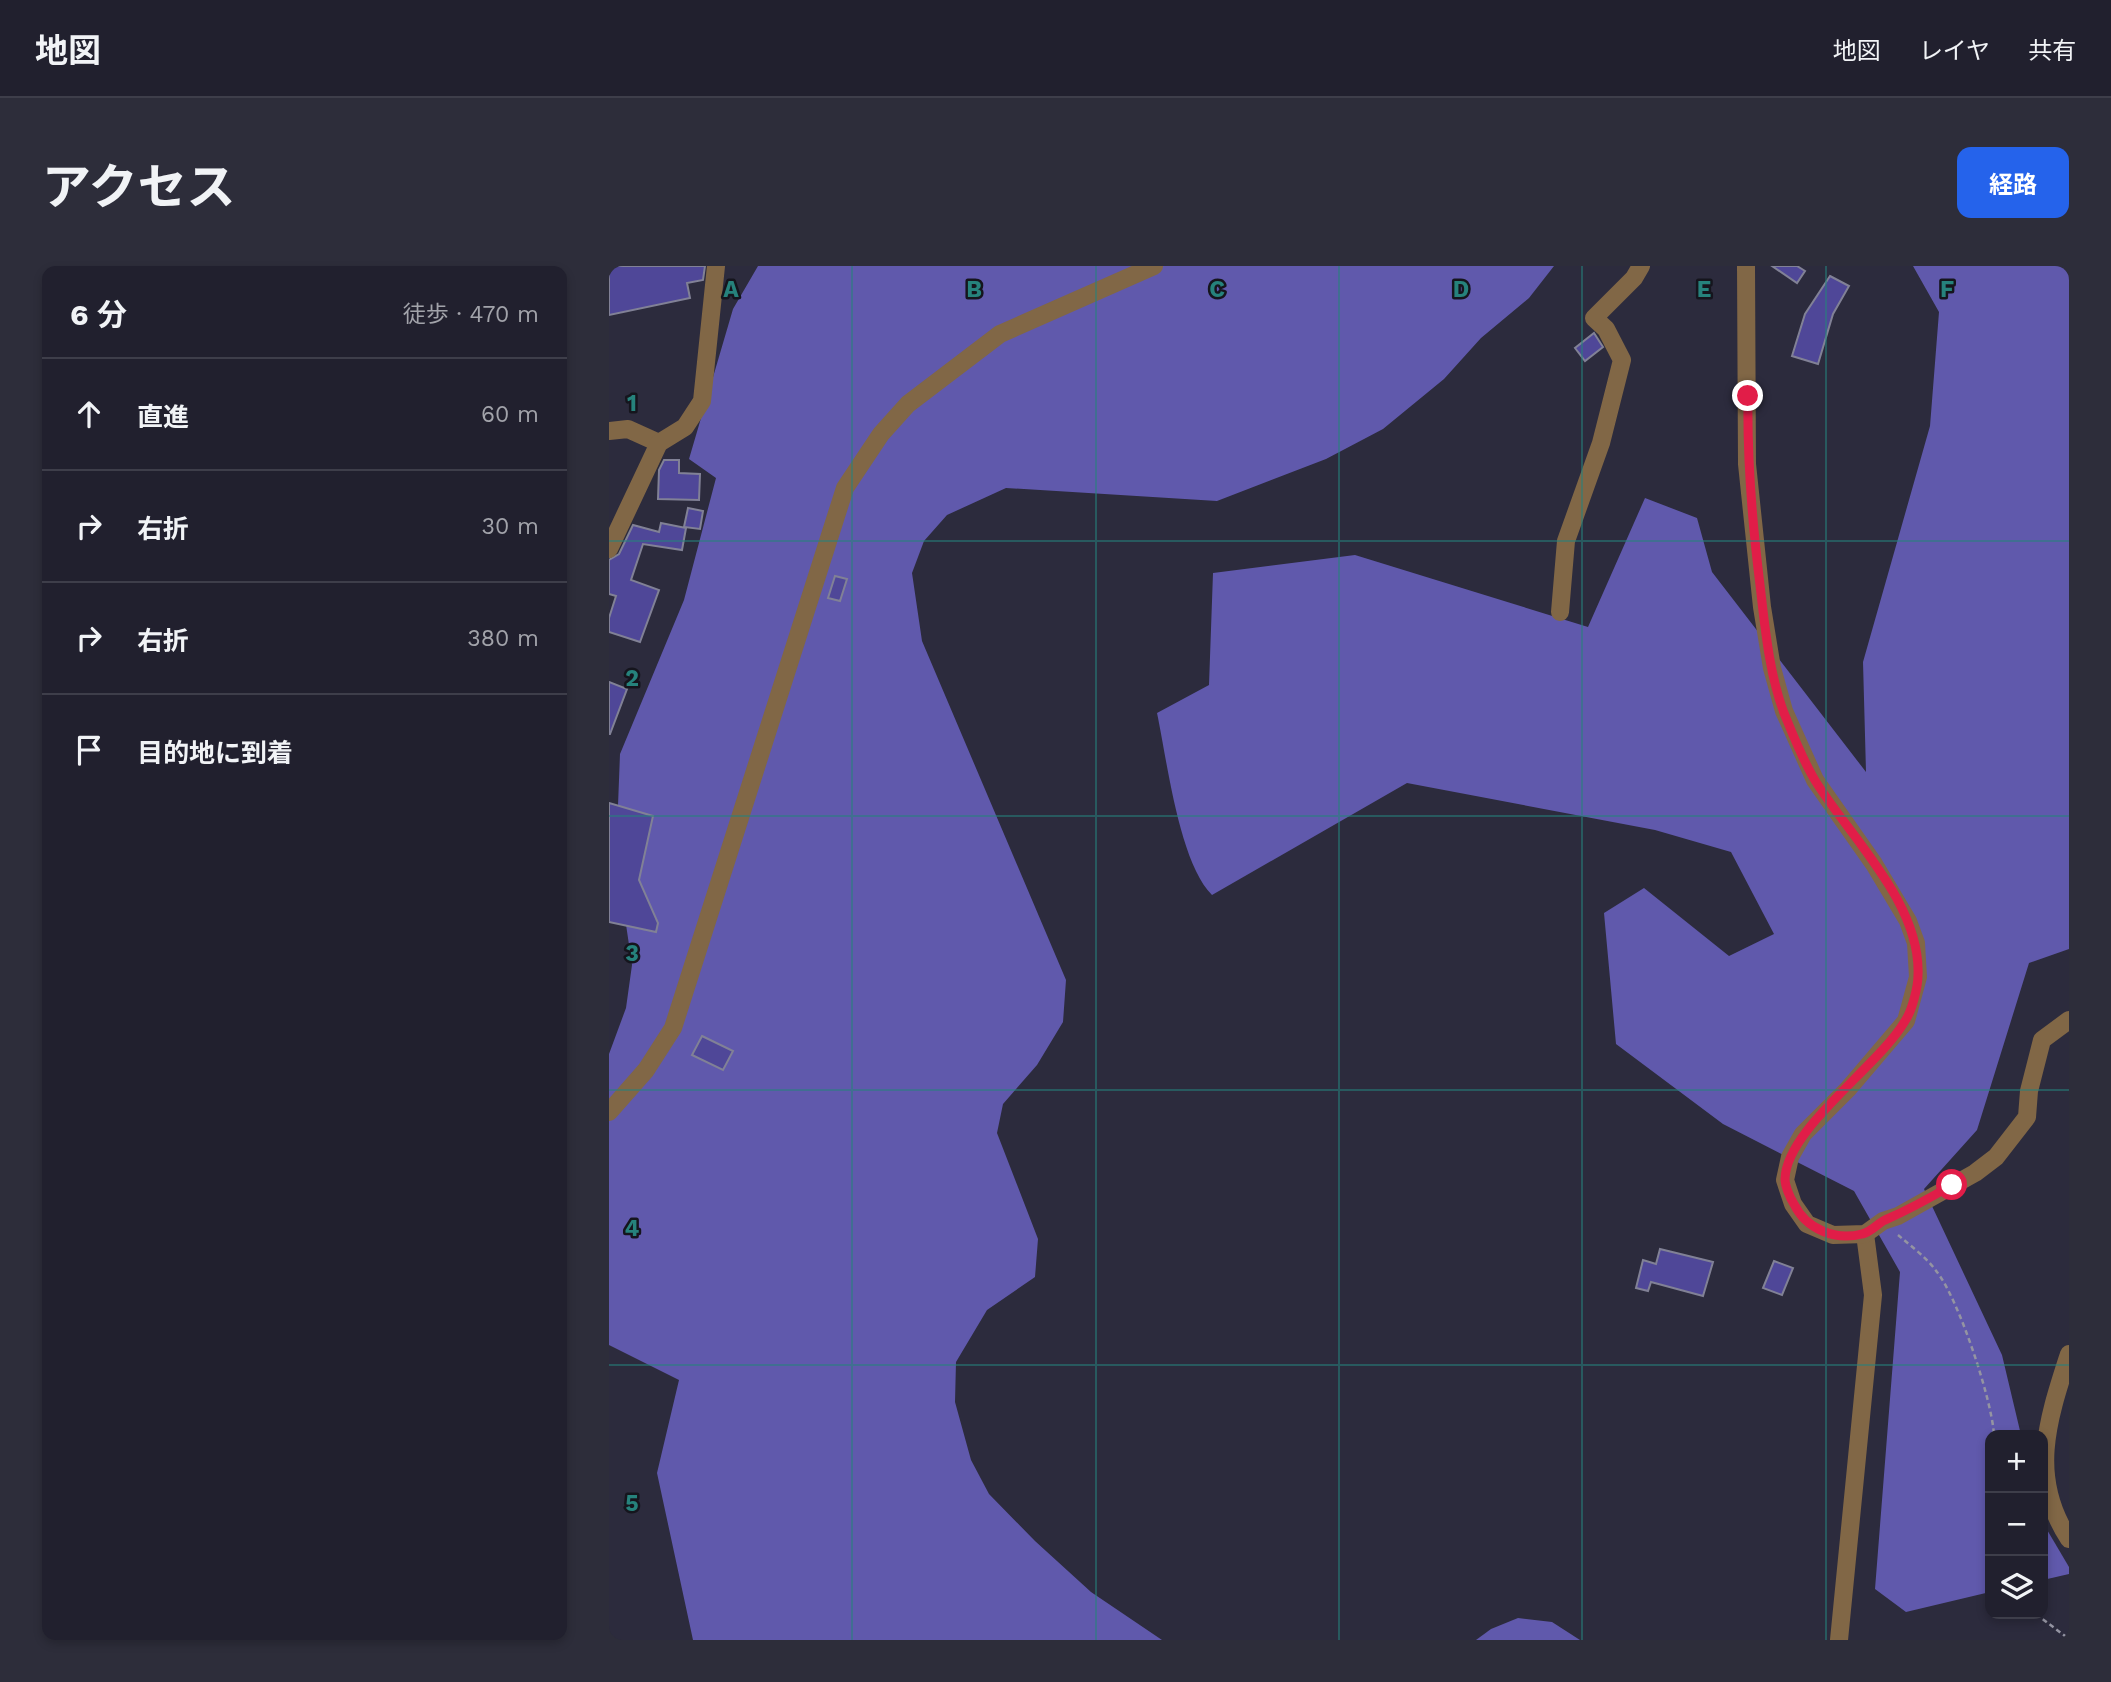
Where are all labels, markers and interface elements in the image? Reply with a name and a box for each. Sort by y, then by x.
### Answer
text: 地図 [35,31,101,70]
text: 地図 [1833,37,1881,65]
text: レイヤ [1919,37,1990,65]
text: 共有 [2028,37,2076,65]
button: 経路 [1957,147,2069,218]
text: アクセス [42,158,236,216]
text: A [723,276,739,303]
text: B [966,276,982,303]
text: C [1209,276,1225,303]
text: D [1453,276,1469,303]
text: E [1697,276,1711,303]
text: F [1940,276,1954,303]
text: 6 分 [70,297,127,332]
text: 徒歩 · 470 m [403,301,539,328]
route end [1732,380,1763,411]
text: 1 [627,390,637,417]
icon: ahead [70,395,108,433]
text: 60 m [481,401,539,428]
text: 直進 [137,402,189,432]
icon: right [70,507,108,545]
text: 30 m [482,513,539,540]
text: 右折 [137,514,189,544]
icon: right [70,619,108,657]
text: 380 m [467,625,539,652]
text: 右折 [137,626,189,656]
text: 2 [625,665,639,692]
icon: arrive [70,731,108,769]
text: 目的地に到着 [137,738,293,768]
text: 3 [625,940,639,967]
route start [1936,1169,1967,1200]
text: 4 [625,1215,640,1242]
map controls [1985,1430,2048,1619]
button: + [1985,1430,2048,1493]
text: 5 [625,1490,639,1517]
button: − [1985,1493,2048,1556]
button: layers [1985,1556,2048,1619]

